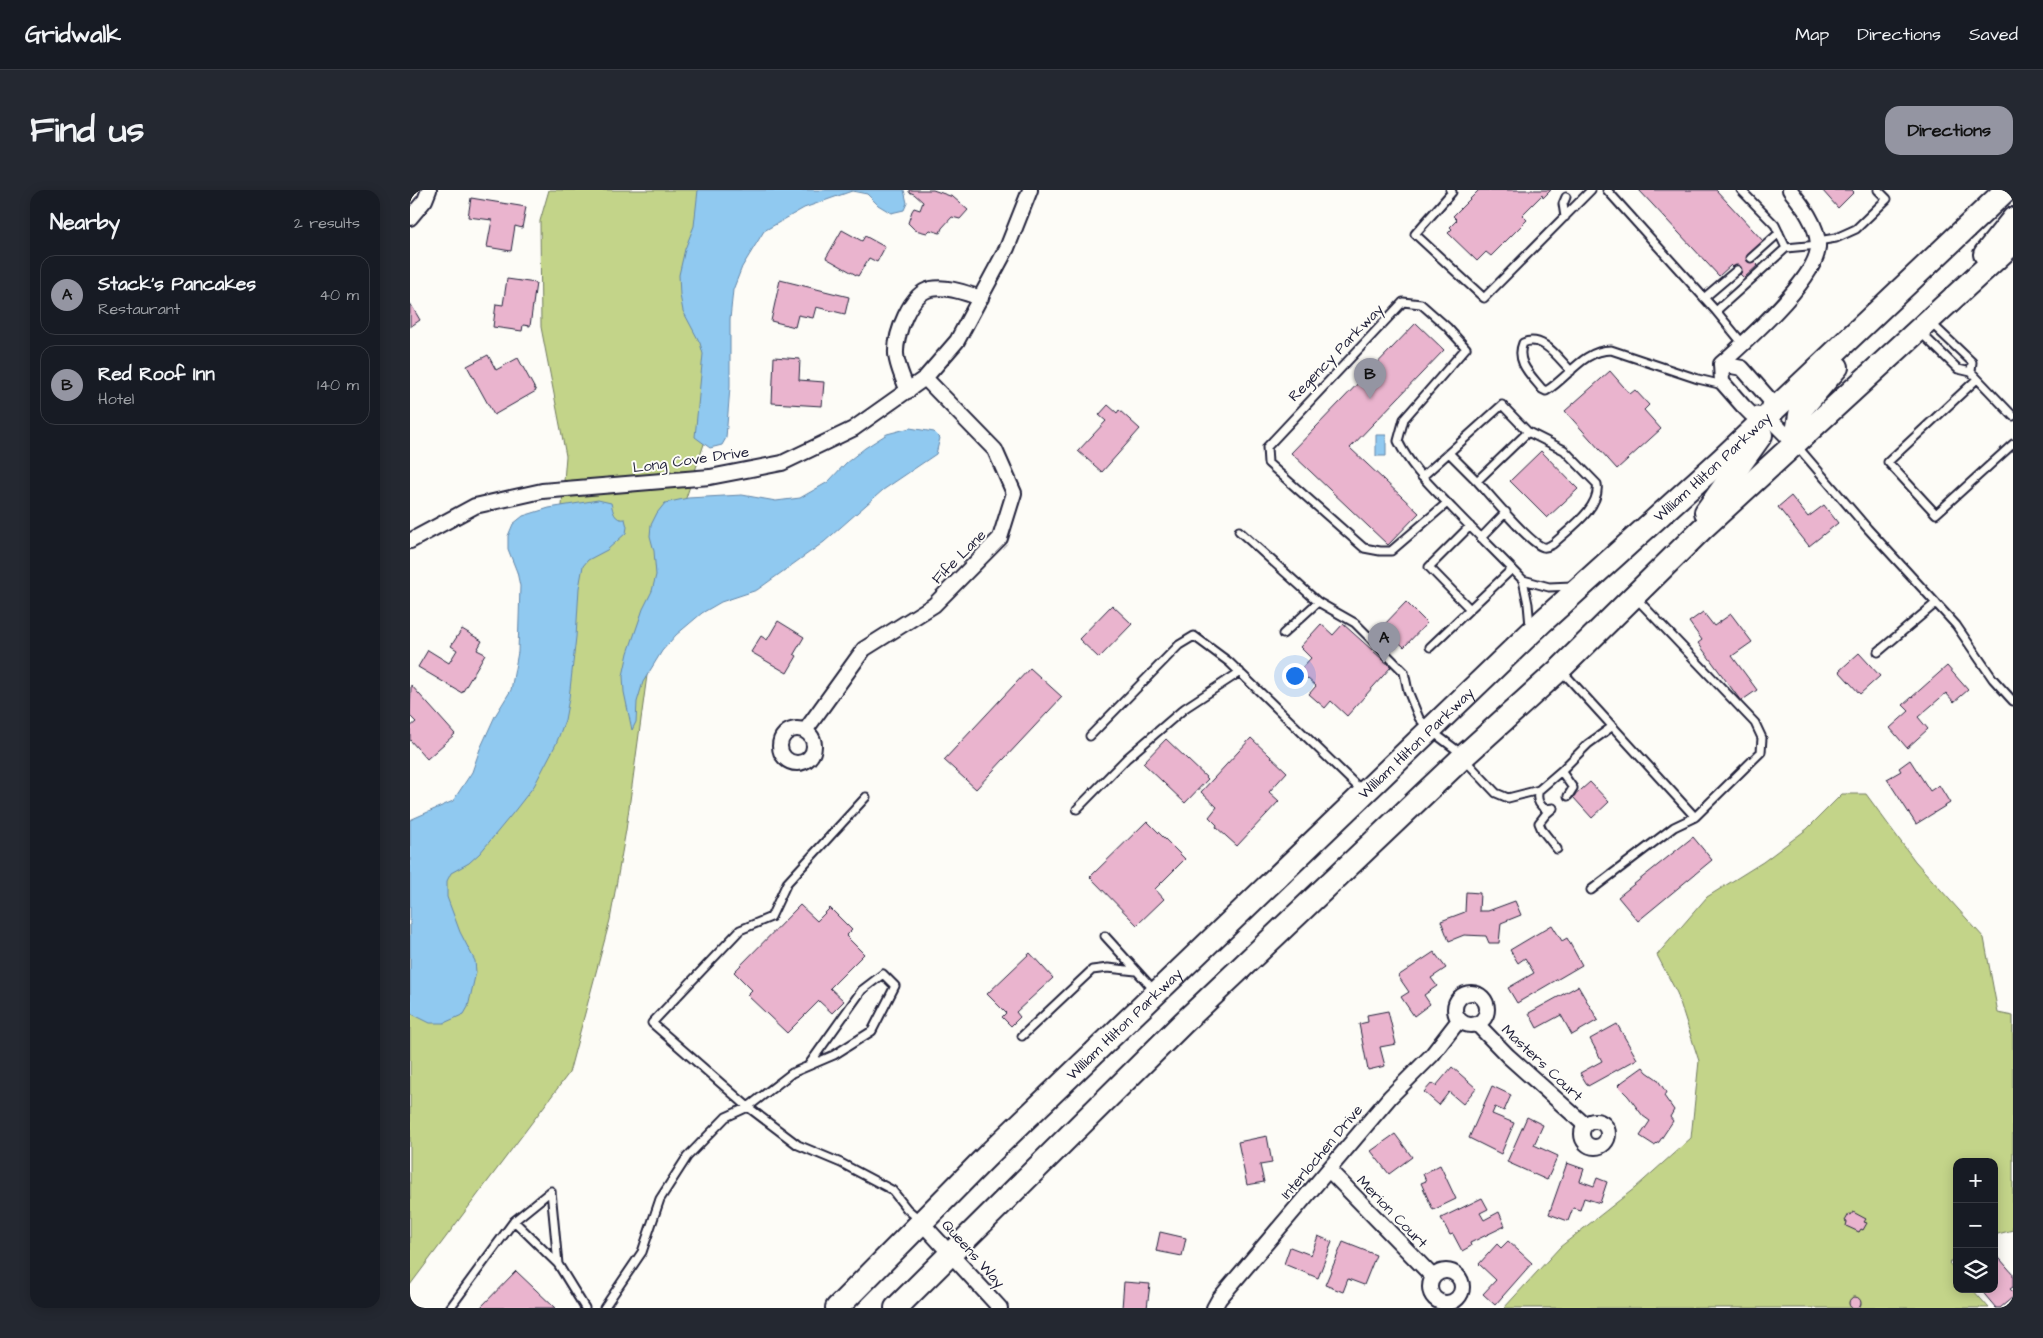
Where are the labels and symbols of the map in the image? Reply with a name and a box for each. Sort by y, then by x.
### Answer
street label: Regency Parkway [1284,299,1389,407]
pin: B [1354,358,1386,399]
street label: William Hilton Parkway [1649,407,1776,527]
street label: Long Cove Drive [632,441,751,480]
street label: Fife Lane [927,525,991,589]
pin: A [1368,622,1400,663]
your location [1282,663,1308,689]
street label: William Hilton Parkway [1354,682,1479,804]
street label: William Hilton Parkway [1062,963,1187,1085]
street label: Masters Court [1497,1020,1587,1106]
street label: Interlochen Drive [1276,1100,1368,1204]
street label: Merion Court [1352,1171,1432,1253]
street label: Queens Way [936,1215,1009,1293]

